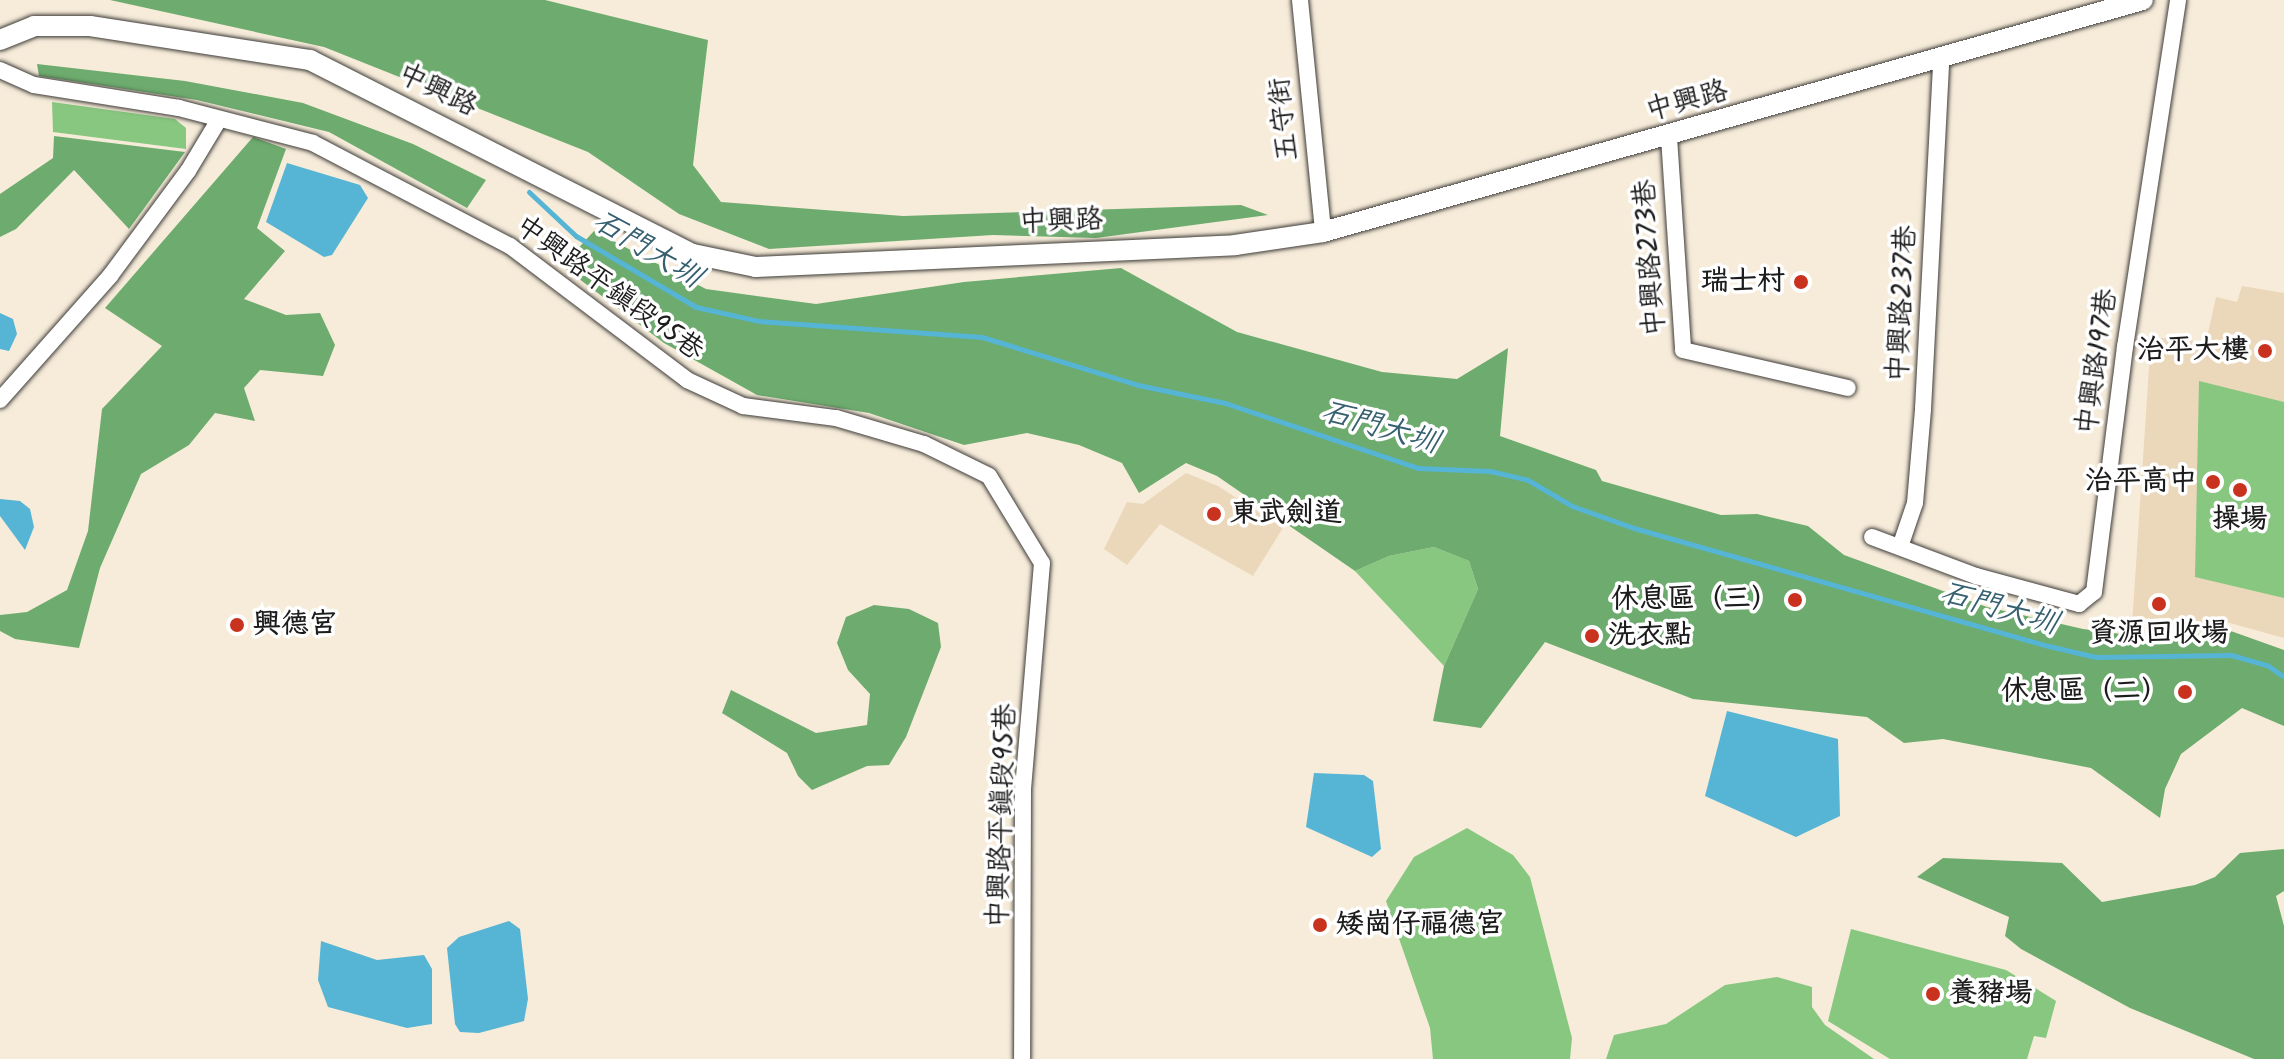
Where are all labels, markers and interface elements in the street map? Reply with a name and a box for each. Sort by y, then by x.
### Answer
street label: 中興路 [392,57,482,125]
street label: 五守街 [1264,75,1306,163]
street label: 中興路 [1642,75,1732,129]
street label: 中興路273巷 [1629,178,1673,338]
water label: 石門大圳 [586,204,708,296]
street label: 中興路 [1018,204,1104,240]
street label: 中興路平鎮段95巷 [508,209,710,369]
street label: 中興路237巷 [1882,225,1924,383]
place label: 瑞士村 [1701,265,1785,299]
marker: 瑞士村 [1792,273,1810,291]
street label: 中興路197巷 [2071,287,2125,437]
place label: 治平大樓 [2137,334,2249,368]
marker: 治平大樓 [2256,342,2274,360]
water label: 石門大圳 [1317,394,1443,462]
place label: 治平高中 [2085,465,2197,499]
marker: 治平高中 [2204,473,2222,491]
marker: 操場 [2231,481,2249,499]
place label: 東武劍道 [1230,497,1342,531]
place label: 操場 [2212,503,2268,537]
marker: 東武劍道 [1205,505,1223,523]
water label: 石門大圳 [1936,575,2062,643]
place label: 休息區（三） [1611,583,1779,617]
marker: 休息區（三） [1786,591,1804,609]
marker: 資源回收場 [2150,595,2168,613]
place label: 興德宮 [253,608,337,642]
marker: 興德宮 [228,616,246,634]
place label: 資源回收場 [2089,617,2229,651]
place label: 洗衣點 [1608,619,1692,653]
marker: 洗衣點 [1583,627,1601,645]
place label: 休息區（二） [2001,675,2169,709]
marker: 休息區（二） [2176,683,2194,701]
street label: 中興路平鎮段95巷 [982,703,1024,929]
place label: 矮崗仔福德宮 [1336,908,1504,942]
marker: 矮崗仔福德宮 [1311,916,1329,934]
place label: 養豬場 [1949,977,2033,1011]
marker: 養豬場 [1924,985,1942,1003]

